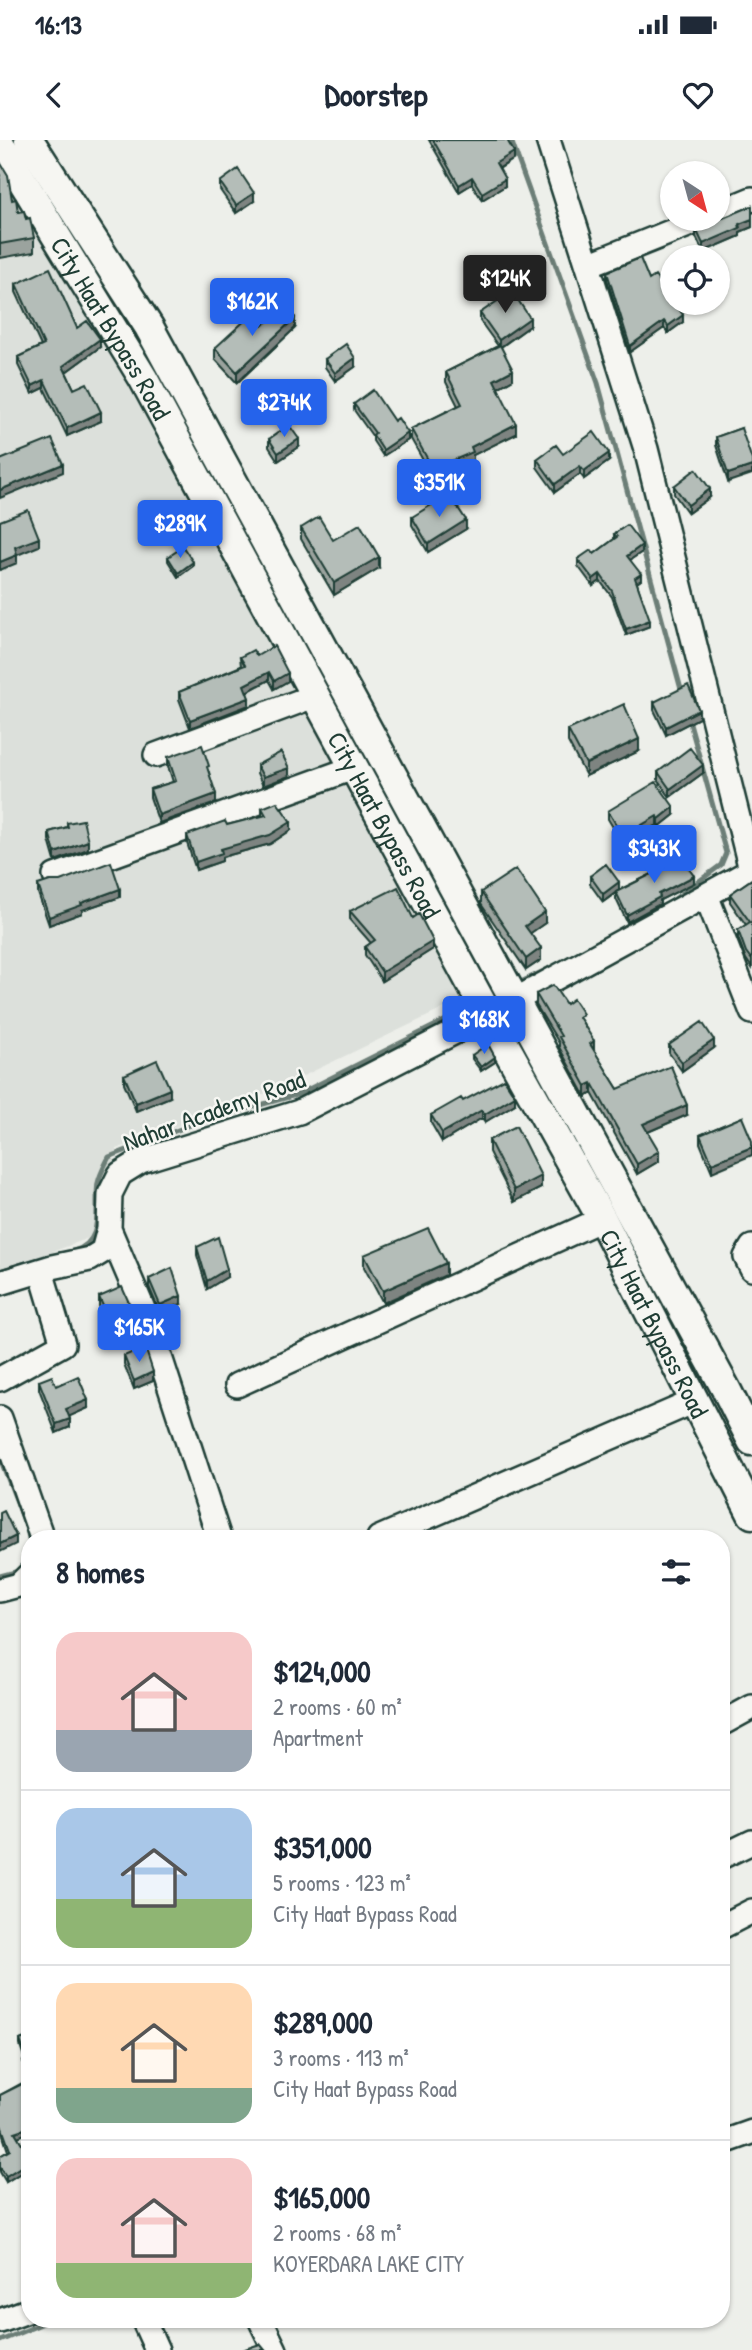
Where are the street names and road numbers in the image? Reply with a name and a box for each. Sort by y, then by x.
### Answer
street label: City Haat Bypass Road [43,230,180,426]
street label: City Haat Bypass Road [320,725,450,924]
street label: Nahar Academy Road [118,1061,310,1159]
street label: City Haat Bypass Road [592,1222,718,1423]

